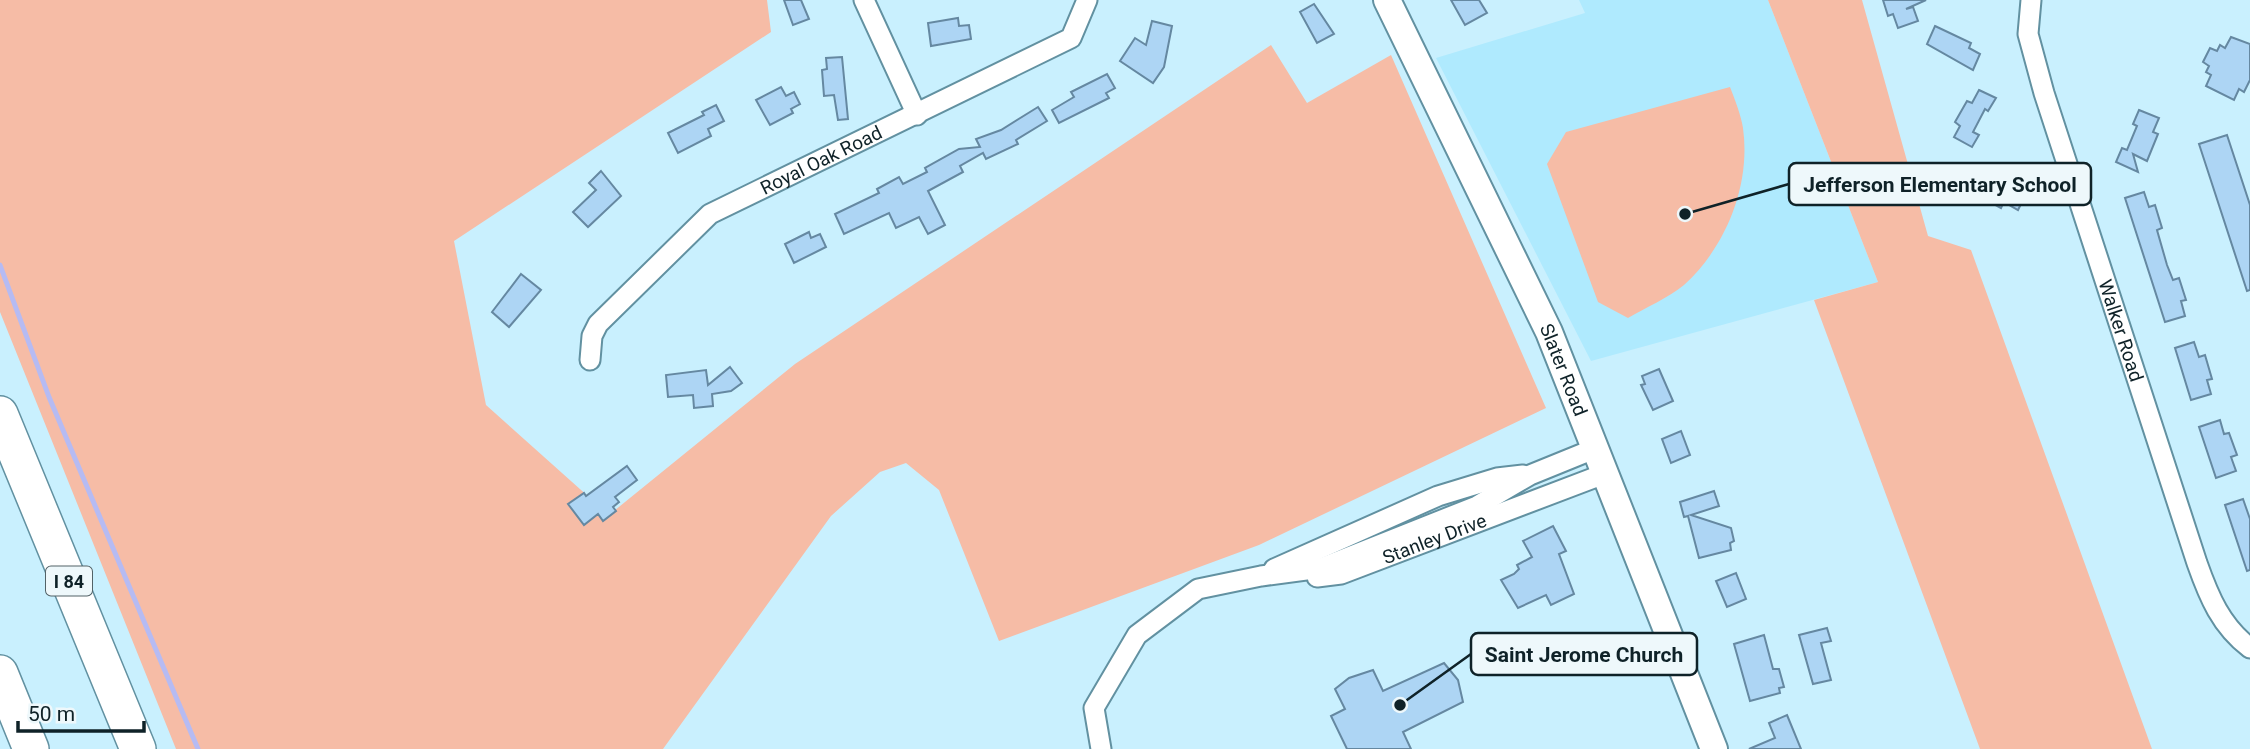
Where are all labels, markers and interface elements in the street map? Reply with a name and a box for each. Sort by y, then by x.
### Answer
street label: Royal Oak Road [756,121,886,199]
callout: Jefferson Elementary School [1789,163,2091,205]
text: Jefferson Elementary School [1803,173,2077,197]
street label: Walker Road [2094,277,2149,384]
street label: Slater Road [1535,320,1593,419]
street label: Stanley Drive [1379,508,1490,569]
road number: I 84 [46,566,92,596]
callout: Saint Jerome Church [1471,633,1697,675]
text: Saint Jerome Church [1485,643,1683,667]
scale bar [18,690,144,734]
text: 50 m [28,702,75,726]

